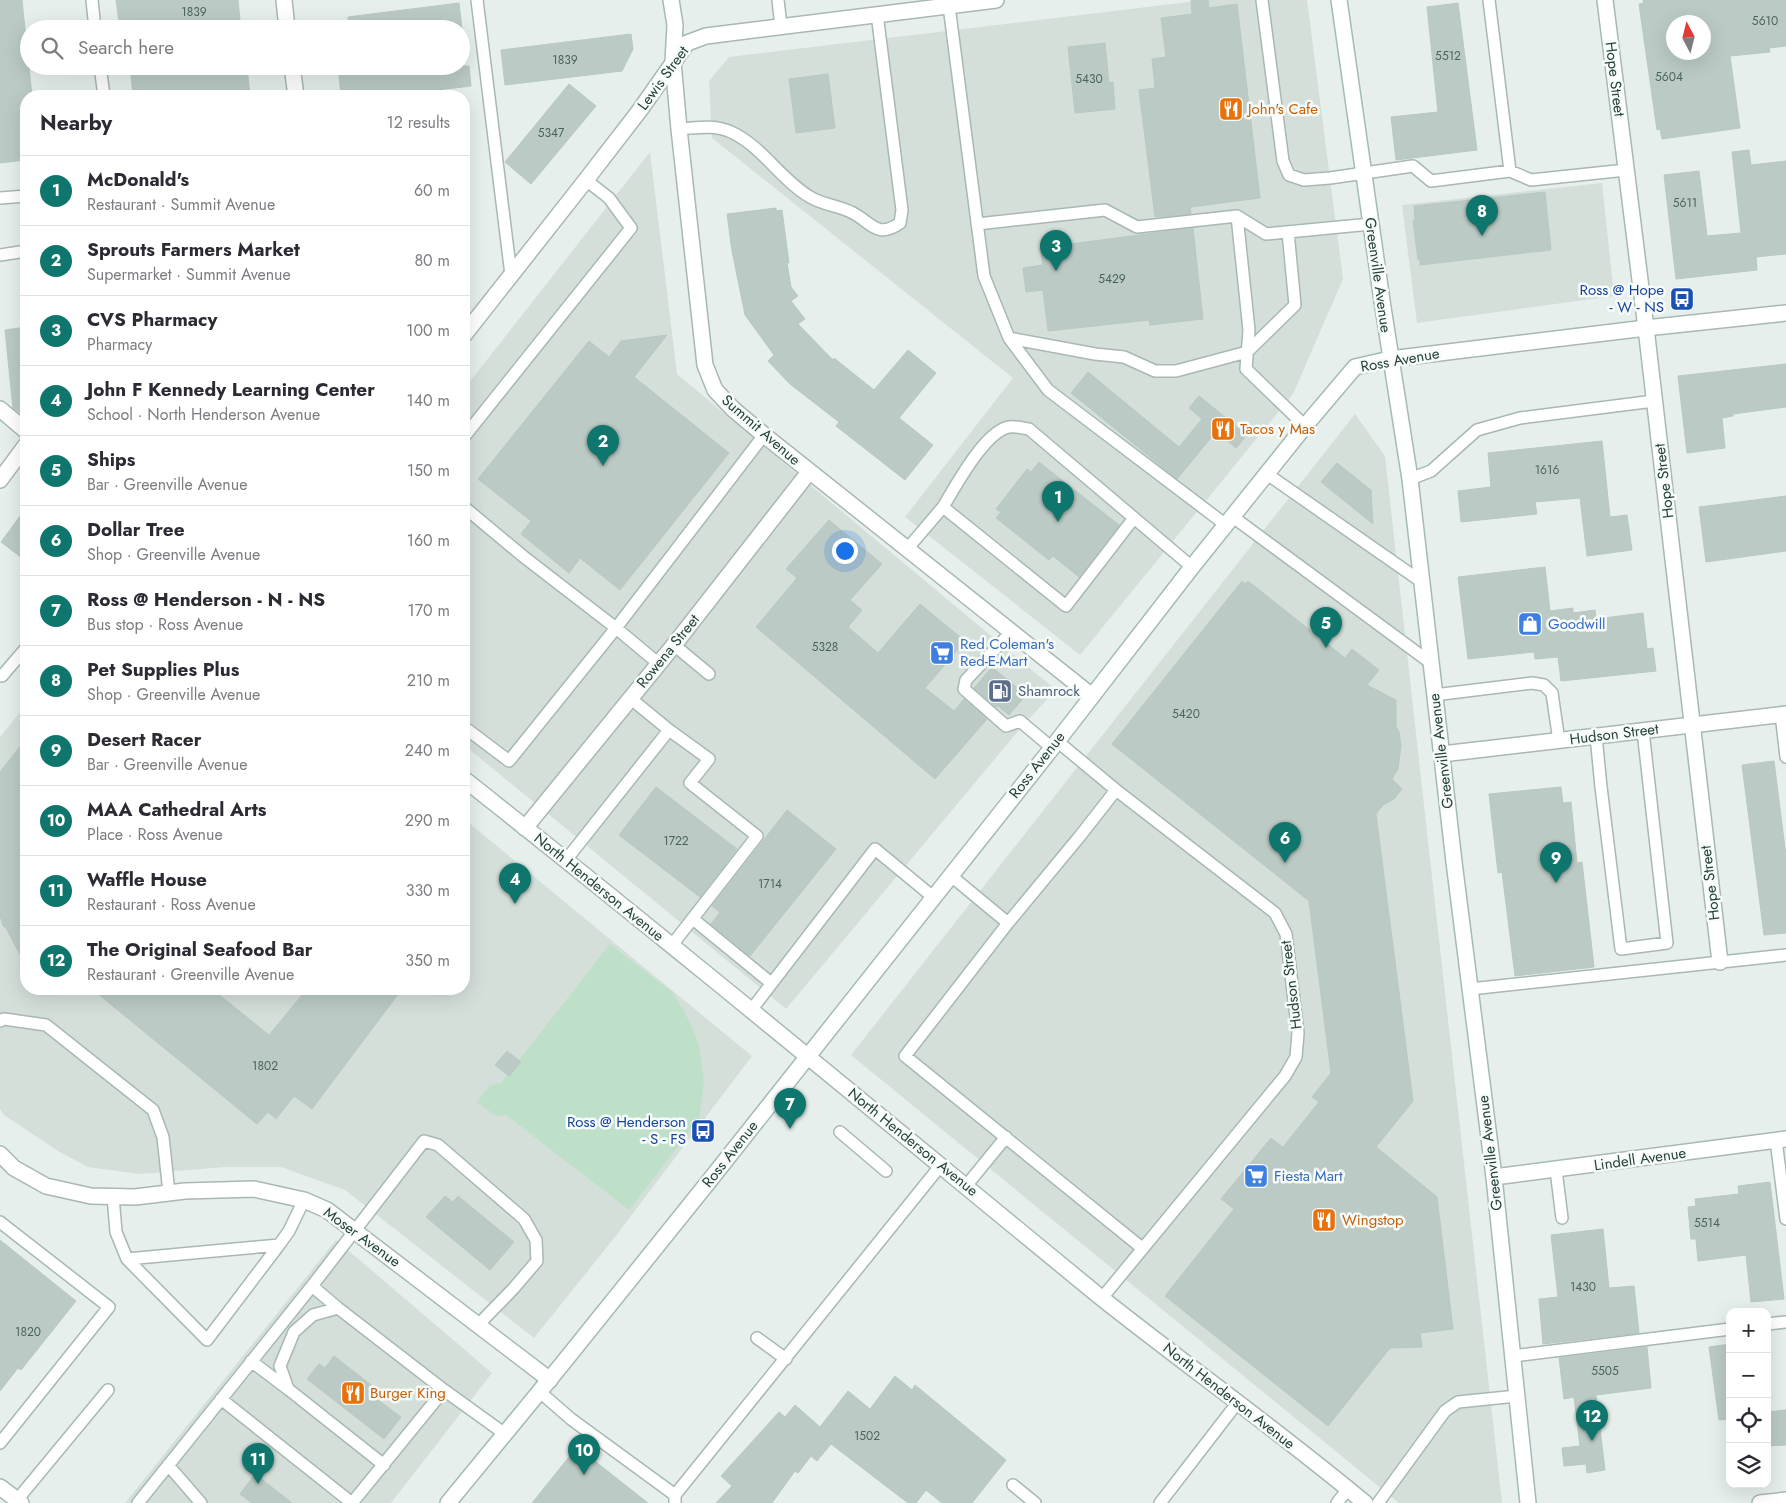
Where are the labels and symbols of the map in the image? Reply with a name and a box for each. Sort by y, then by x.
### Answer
house number: 1839 [181,3,207,21]
house number: 5610 [1752,12,1778,30]
north arrow [1666,15,1711,60]
street label: Hope Street [1599,40,1631,118]
street label: Lewis Street [632,41,694,115]
house number: 5512 [1435,47,1461,65]
house number: 1839 [552,51,578,69]
house number: 5604 [1655,68,1683,86]
house number: 5430 [1075,70,1103,88]
restaurant icon: John's Cafe [1218,96,1244,122]
place label: John's Cafe [1246,98,1318,120]
house number: 5347 [538,124,565,142]
house number: 5611 [1673,194,1697,212]
pin: 8 [1466,195,1498,236]
street label: Greenville Avenue [1359,216,1397,334]
pin: 3 [1040,230,1072,271]
house number: 5429 [1098,270,1126,288]
place label: Ross @ Hope - W - NS [1580,279,1664,318]
bus stop icon: Ross @ Hope - W - NS [1669,286,1695,312]
street label: Ross Avenue [1359,342,1442,378]
street label: Summit Avenue [717,389,805,471]
restaurant icon: Tacos y Mas [1210,416,1236,442]
place label: Tacos y Mas [1240,418,1315,440]
pin: 2 [587,425,619,466]
street label: Hope Street [1648,442,1680,520]
house number: 1616 [1535,461,1559,479]
pin: 1 [1042,481,1074,522]
your location [832,538,858,564]
pin: 5 [1310,607,1342,648]
street label: Rowena Street [631,609,705,693]
shop icon: Goodwill [1517,611,1543,637]
place label: Goodwill [1548,613,1606,635]
place label: Red Coleman's Red-E-Mart [960,633,1054,672]
house number: 5328 [812,638,838,656]
supermarket icon: Red Coleman's Red-E-Mart [929,640,955,666]
fuel station icon: Shamrock [987,678,1013,704]
place label: Shamrock [1018,680,1080,702]
street label: Greenville Avenue [1423,692,1459,810]
house number: 5420 [1172,705,1200,723]
street label: Hudson Street [1568,718,1660,750]
street label: Ross Avenue [1004,727,1070,803]
pin: 6 [1269,822,1301,863]
street label: North Henderson Avenue [529,827,669,947]
house number: 1722 [663,832,689,850]
pin: 9 [1540,842,1572,883]
street label: Hope Street [1694,844,1726,922]
pin: 4 [499,863,531,904]
house number: 1714 [758,875,782,893]
street label: Hudson Street [1275,939,1307,1031]
house number: 1802 [252,1057,278,1075]
street label: North Henderson Avenue [843,1082,983,1202]
pin: 7 [774,1088,806,1129]
street label: Greenville Avenue [1472,1094,1508,1212]
place label: Ross @ Henderson - S - FS [567,1111,686,1150]
street label: Ross Avenue [697,1116,763,1192]
bus stop icon: Ross @ Henderson - S - FS [690,1118,716,1144]
street label: Lindell Avenue [1592,1142,1688,1176]
supermarket icon: Fiesta Mart [1243,1163,1269,1189]
place label: Fiesta Mart [1274,1165,1343,1187]
street label: Moser Avenue [319,1202,405,1273]
restaurant icon: Wingstop [1311,1207,1337,1233]
place label: Wingstop [1342,1209,1404,1231]
house number: 5514 [1694,1214,1720,1232]
house number: 1430 [1570,1278,1596,1296]
house number: 1820 [15,1323,41,1341]
street label: North Henderson Avenue [1158,1337,1300,1455]
house number: 5505 [1591,1362,1619,1380]
restaurant icon: Burger King [340,1380,366,1406]
place label: Burger King [370,1382,446,1404]
pin: 12 [1576,1400,1608,1441]
house number: 1502 [854,1427,880,1445]
pin: 10 [568,1434,600,1475]
pin: 11 [242,1443,274,1484]

